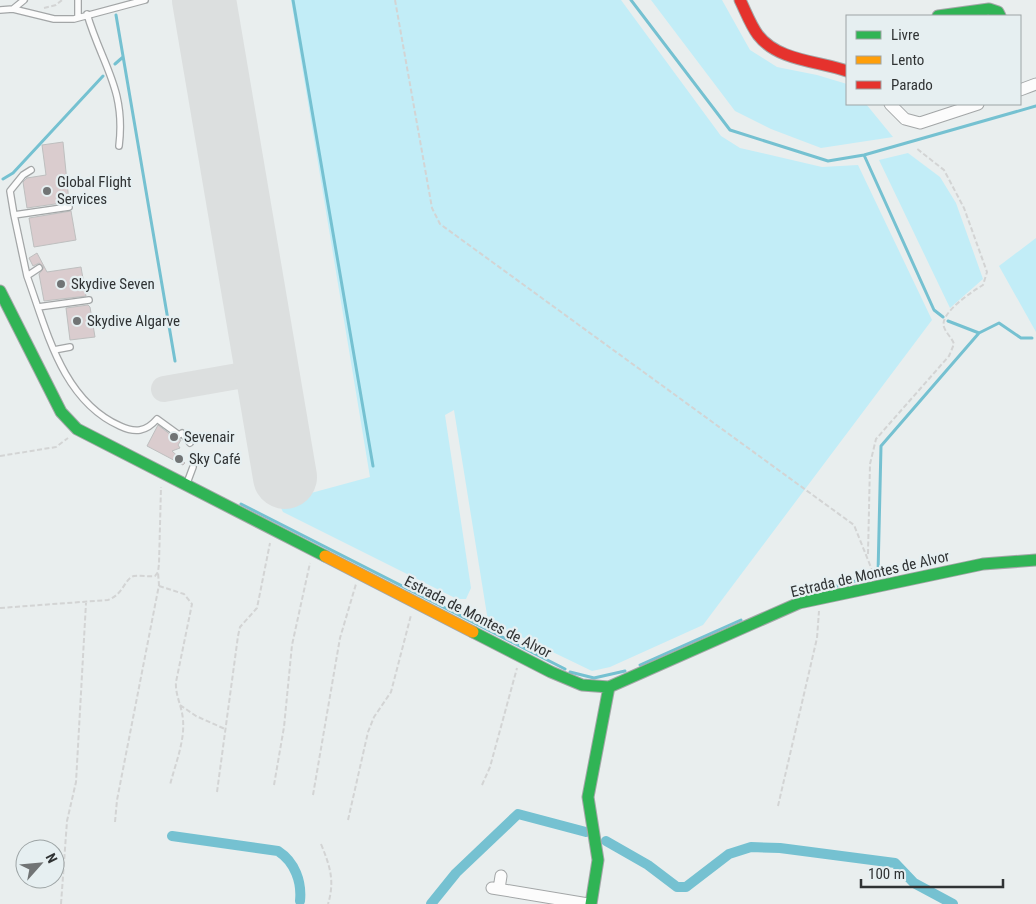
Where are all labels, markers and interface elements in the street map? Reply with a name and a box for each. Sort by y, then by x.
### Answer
legend [846,15,1021,105]
text: Livre [891,26,919,44]
text: Lento [891,51,924,69]
text: Parado [891,76,933,94]
place label: Global Flight Services [57,173,131,208]
marker: Global Flight Services [41,185,53,197]
place label: Skydive Seven [71,275,155,293]
marker: Skydive Seven [55,278,67,290]
place label: Skydive Algarve [87,312,180,330]
marker: Skydive Algarve [71,315,83,327]
place label: Sevenair [184,428,235,446]
marker: Sevenair [168,431,180,443]
place label: Sky Café [189,450,241,468]
marker: Sky Café [173,453,185,465]
street label: Estrada de Montes de Alvor [789,547,952,601]
street label: Estrada de Montes de Alvor [402,572,555,662]
north arrow [15,839,65,889]
text: N [43,851,61,866]
scale bar [861,856,1004,888]
text: 100 m [868,865,905,883]

